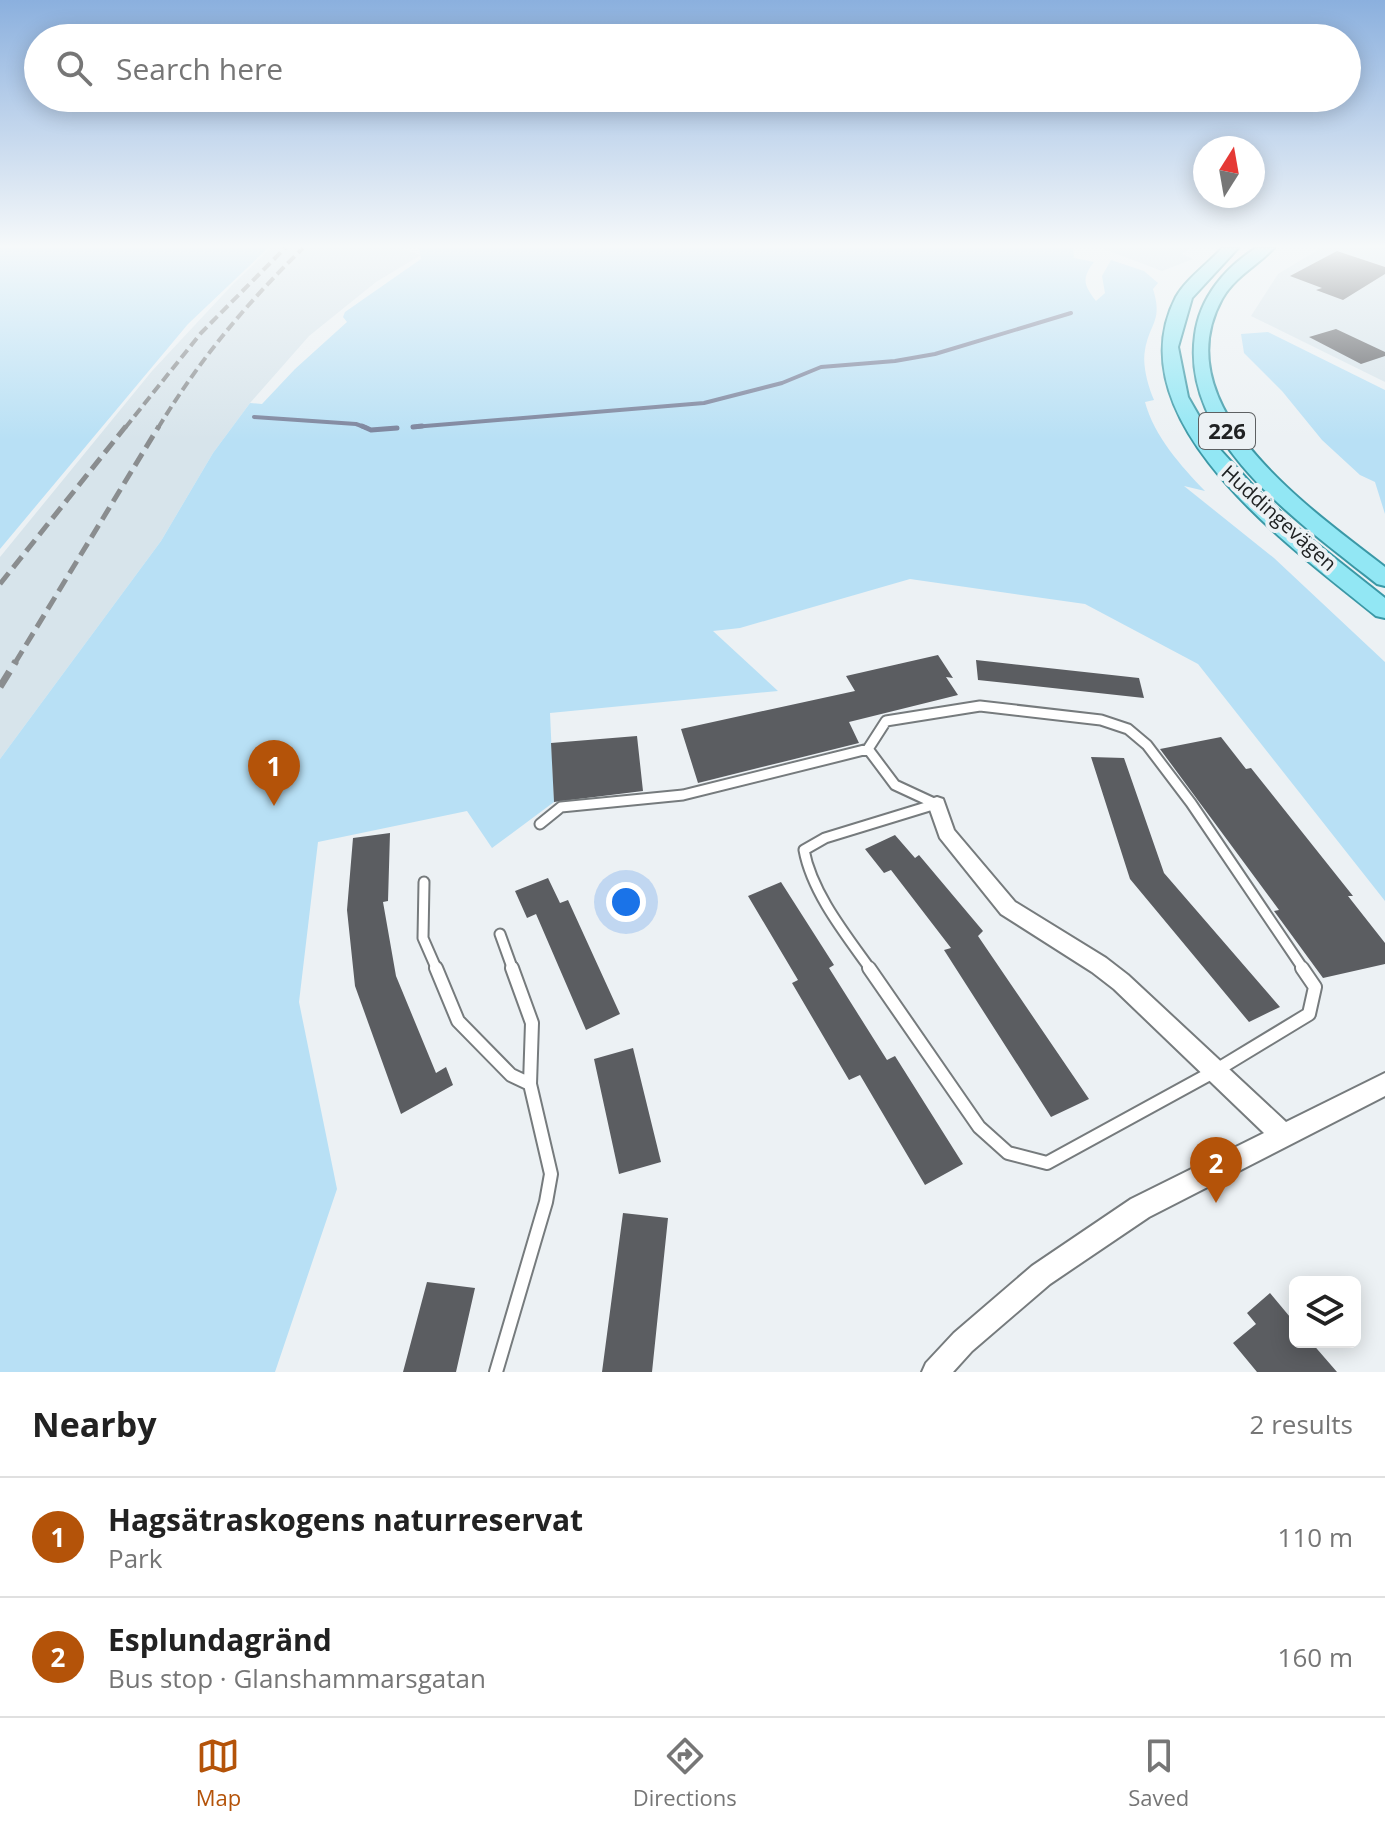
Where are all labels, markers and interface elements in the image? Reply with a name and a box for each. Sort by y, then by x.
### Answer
search box [24,24,1361,112]
icon: search [52,46,96,90]
text: Search here [116,48,283,89]
north arrow [1193,136,1265,208]
road number: 226 [1199,413,1255,449]
street label: Huddingevägen [1216,459,1343,577]
pin: 1 [248,740,300,806]
your location [606,882,646,922]
pin: 2 [1190,1137,1242,1203]
map controls [1289,1276,1361,1348]
button: layers [1289,1276,1361,1348]
text: Nearby [32,1401,157,1447]
text: 2 results [1250,1406,1353,1442]
text: Hagsätraskogens naturreservat [108,1499,583,1540]
text: 1 [51,1519,65,1555]
text: 110 m [1278,1519,1353,1555]
text: Park [108,1540,162,1576]
text: Esplundagränd [108,1619,332,1660]
text: 2 [51,1639,65,1675]
text: 160 m [1278,1639,1353,1675]
text: Bus stop · Glanshammarsgatan [108,1660,486,1696]
tab: Map [196,1734,241,1812]
tab: Directions [633,1734,737,1812]
tab: Saved [1128,1734,1189,1812]

